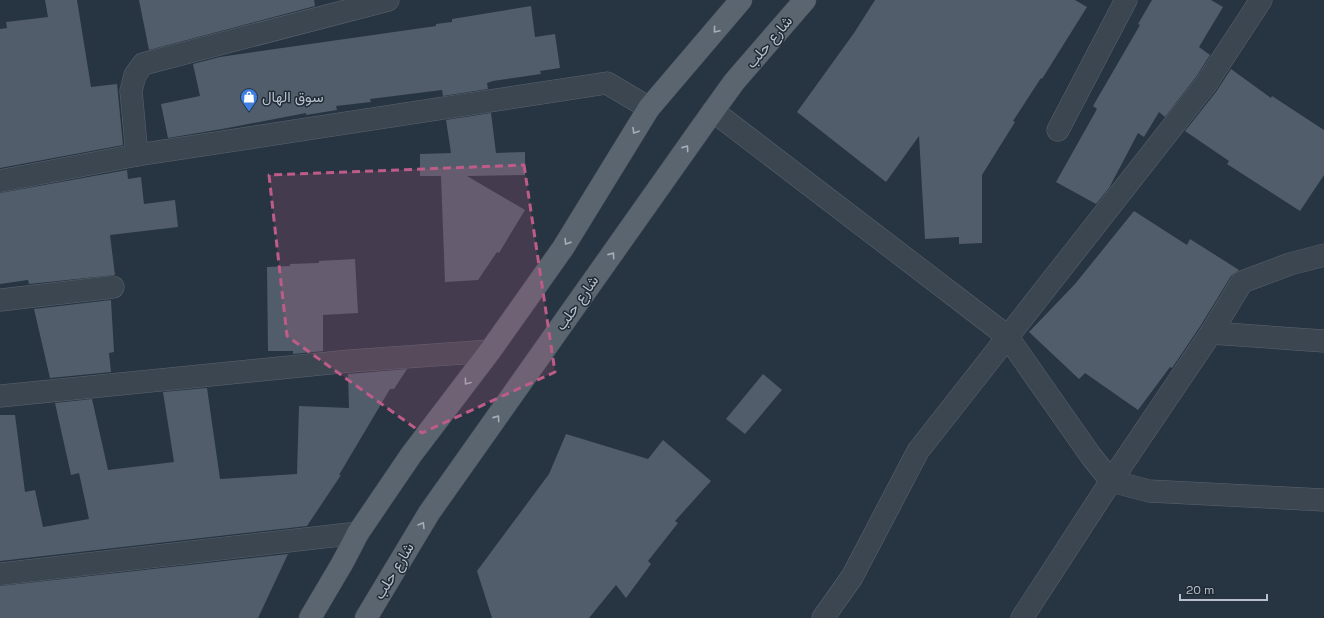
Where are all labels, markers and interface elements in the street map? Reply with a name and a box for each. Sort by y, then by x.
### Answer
street label: شارع حلب [741,11,798,73]
one-way arrow [713,25,720,32]
shop icon: سوق الهال [239,87,259,112]
place label: سوق الهال [262,87,324,106]
one-way arrow [632,127,640,134]
one-way arrow [682,146,689,153]
one-way arrow [564,238,572,245]
one-way arrow [607,252,614,259]
street label: شارع حلب [551,271,604,335]
one-way arrow [464,378,472,385]
one-way arrow [492,415,500,422]
one-way arrow [418,522,425,529]
street label: شارع حلب [369,539,420,604]
scale bar [1180,576,1267,602]
text: 20 m [1186,582,1214,598]

